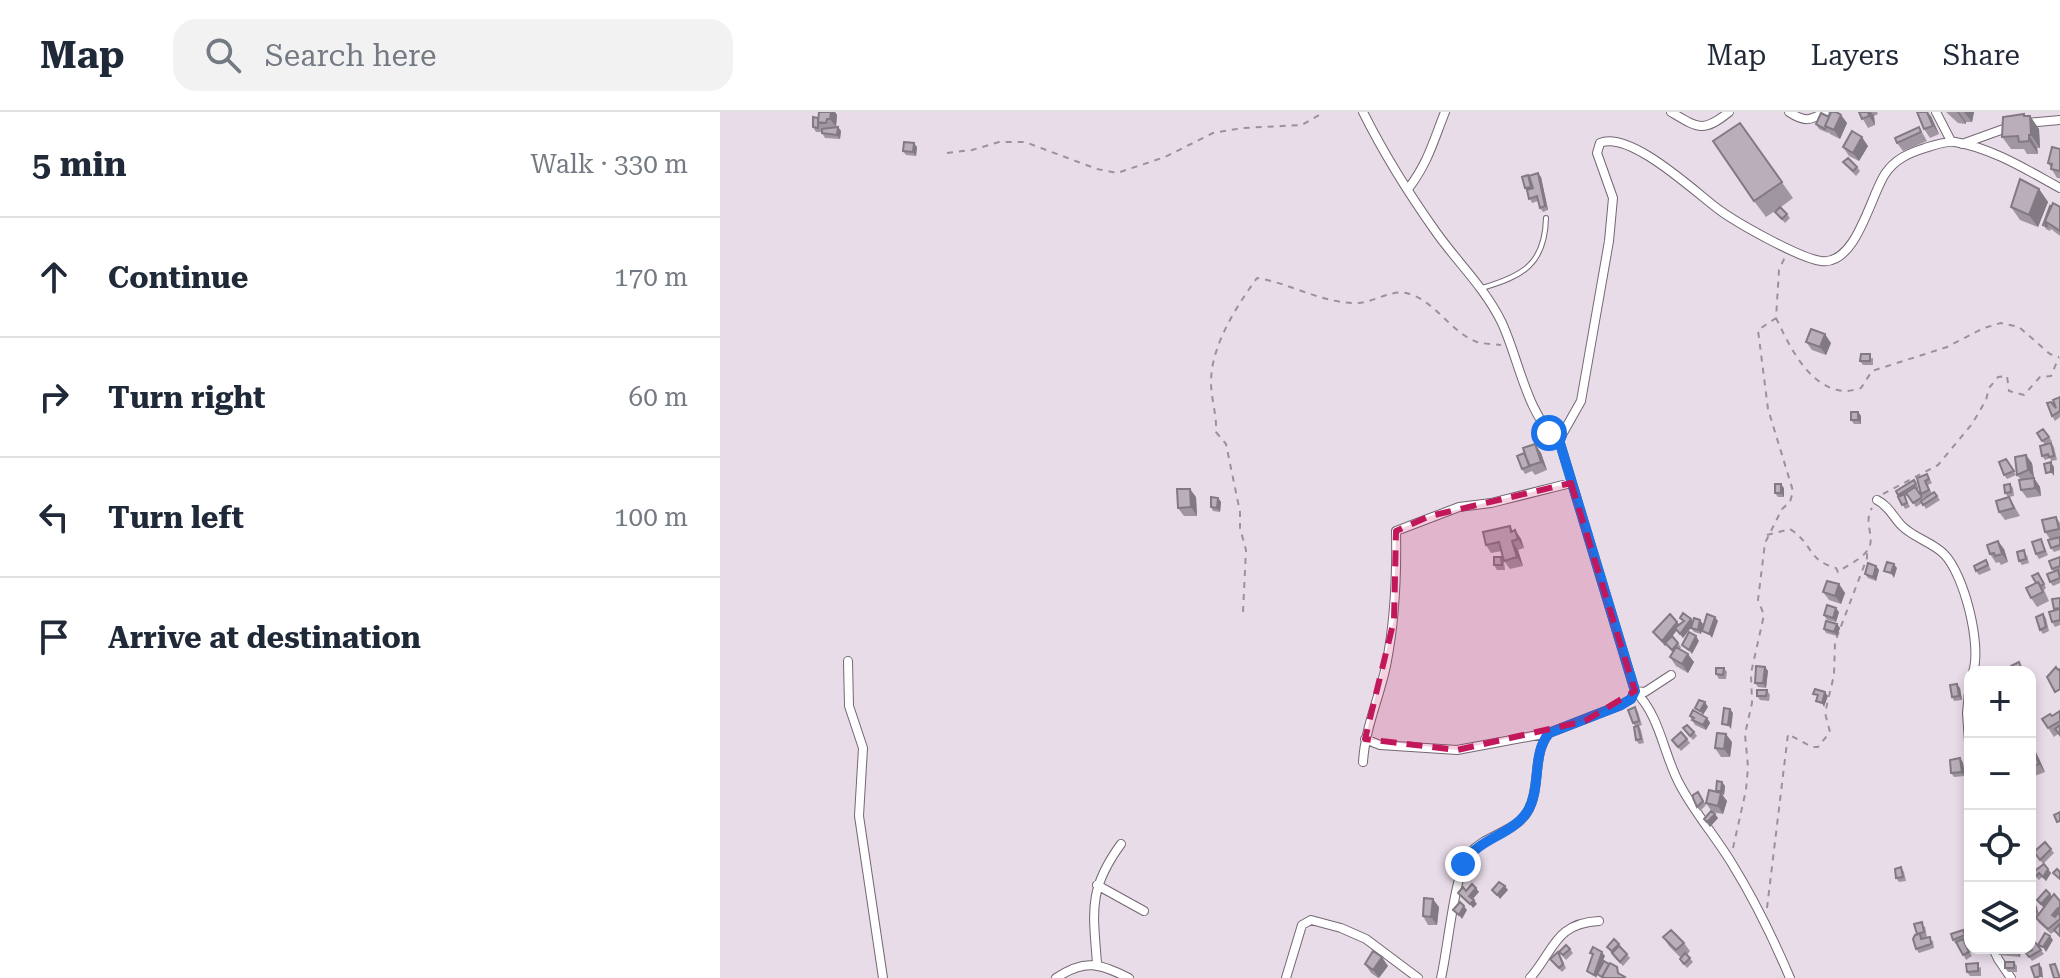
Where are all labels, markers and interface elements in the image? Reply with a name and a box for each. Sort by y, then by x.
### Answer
search box [173,19,733,91]
text: Map [40,33,125,77]
icon: search [201,33,245,77]
text: Search here [265,38,437,73]
text: Map [1707,39,1766,72]
text: Layers [1810,39,1899,72]
text: Share [1943,39,2020,72]
text: 5 min [32,144,127,184]
text: Walk · 330 m [530,149,688,179]
icon: ahead [32,255,76,299]
text: Continue [108,260,248,295]
text: 170 m [614,262,688,292]
icon: right [32,375,76,419]
text: Turn right [108,380,265,415]
text: 60 m [629,382,688,412]
route start [1531,415,1567,451]
icon: left [32,495,76,539]
text: Turn left [108,500,244,535]
text: 100 m [614,502,688,532]
icon: arrive [32,615,76,659]
text: Arrive at destination [108,620,421,655]
map controls [1964,666,2036,954]
button: + [1964,666,2036,738]
button: − [1964,738,2036,810]
button: locate [1964,810,2036,882]
route end [1445,846,1481,882]
button: layers [1964,882,2036,954]

